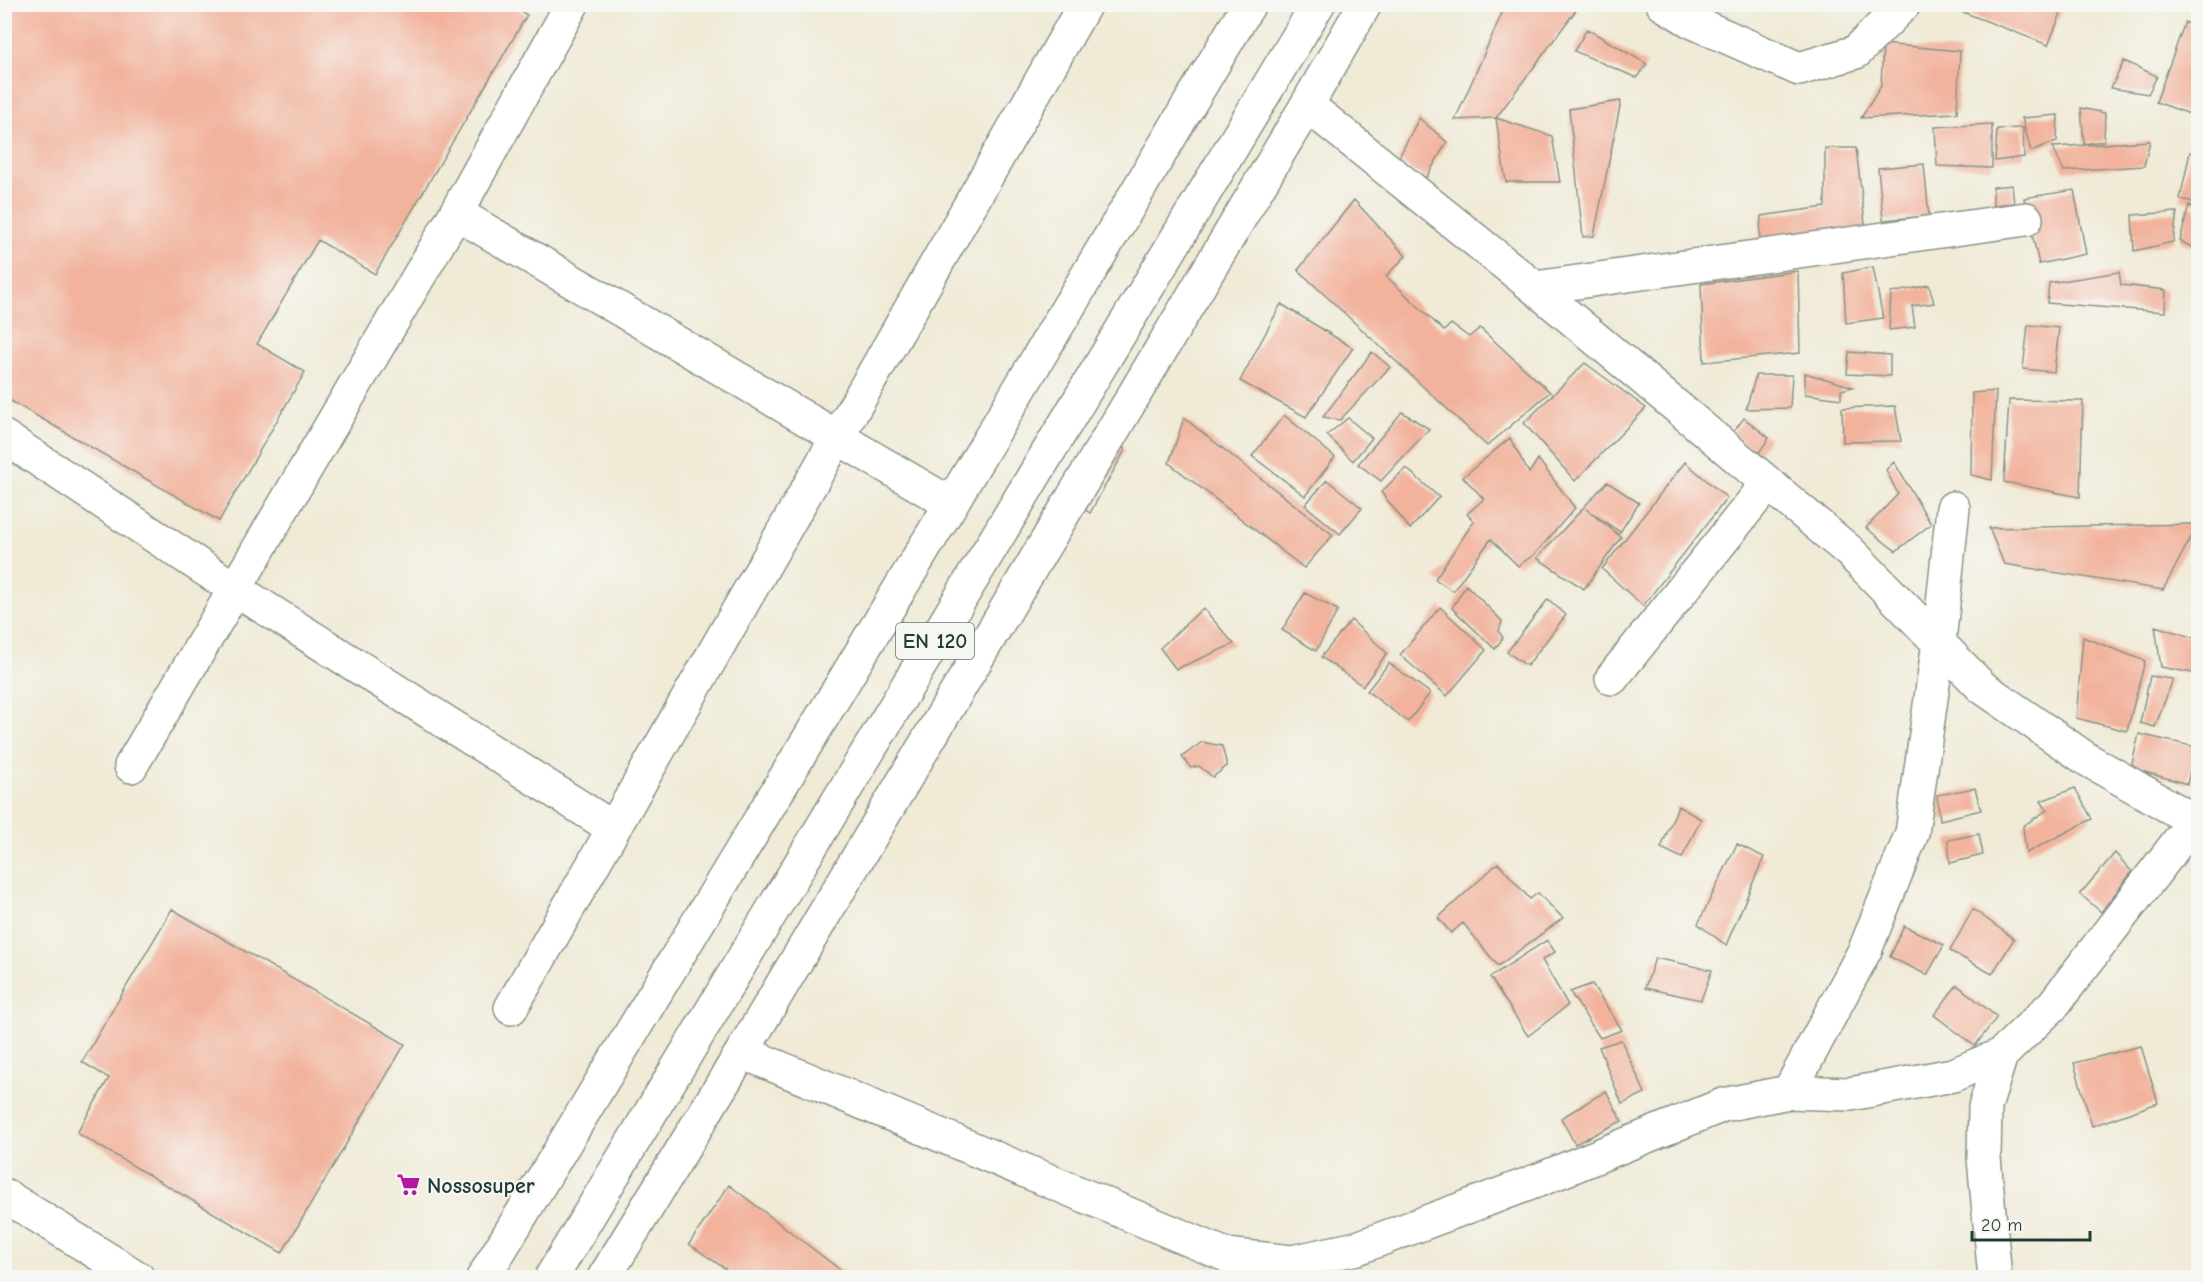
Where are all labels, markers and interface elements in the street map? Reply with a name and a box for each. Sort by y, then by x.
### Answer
road number: EN 120 [896,623,974,659]
supermarket icon: Nossosuper [396,1172,422,1198]
place label: Nossosuper [427,1173,535,1199]
scale bar [1972,1204,2090,1242]
text: 20 m [1981,1215,2022,1236]

